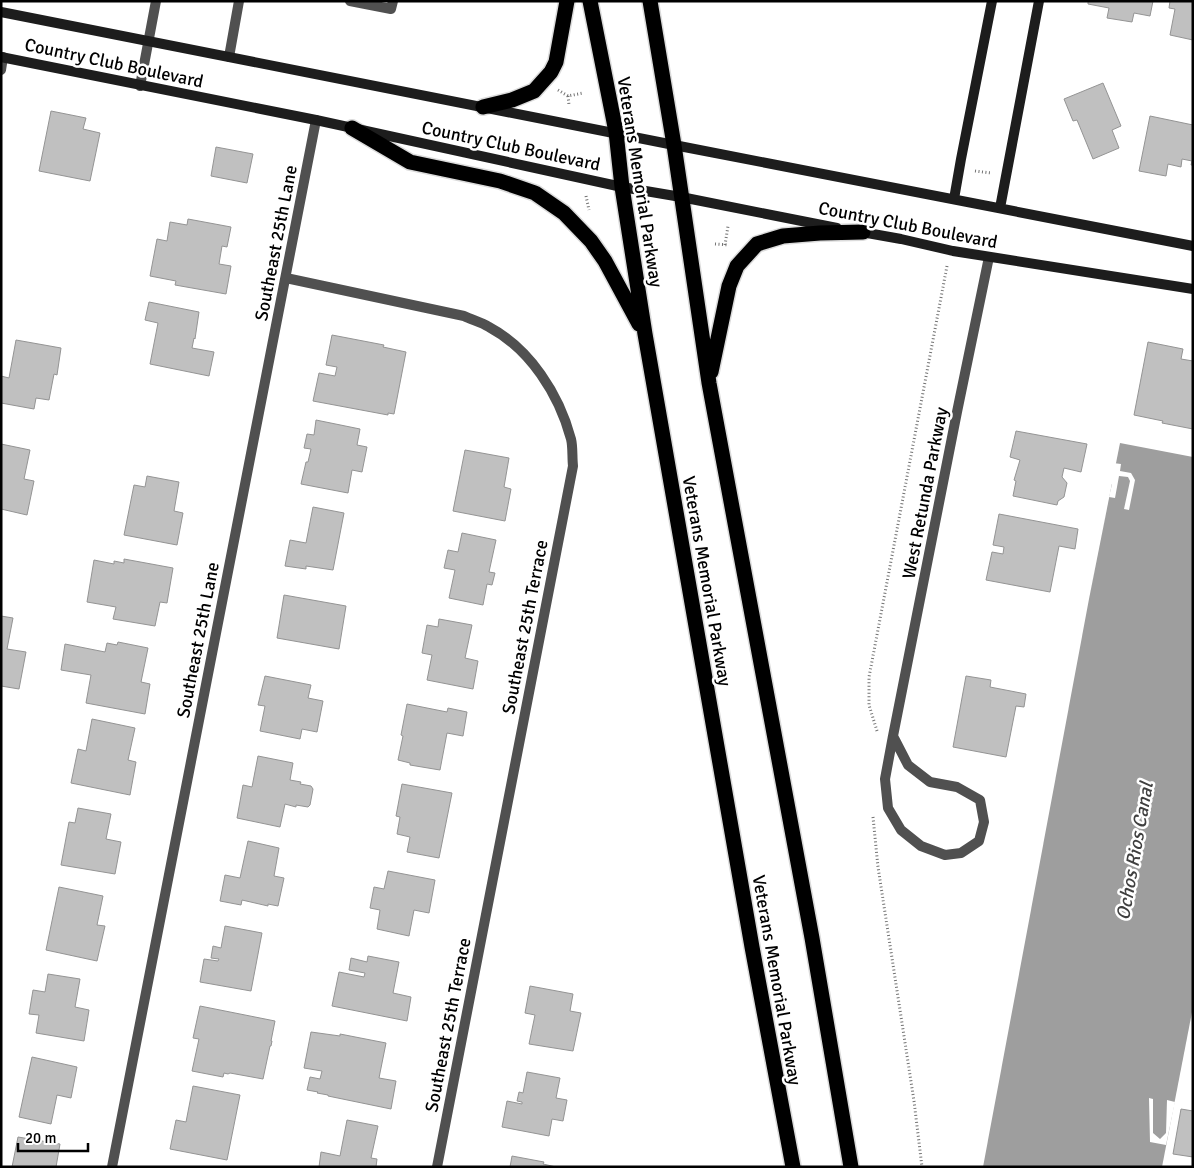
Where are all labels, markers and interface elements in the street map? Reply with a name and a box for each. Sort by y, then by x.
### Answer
street label: Country Club Boulevard [23,33,205,93]
street label: Veterans Memorial Parkway [612,75,668,289]
street label: Country Club Boulevard [420,116,602,176]
street label: Southeast 25th Lane [250,163,302,323]
street label: Country Club Boulevard [817,197,999,253]
street label: West Retunda Parkway [898,405,953,581]
street label: Veterans Memorial Parkway [678,474,736,688]
street label: Southeast 25th Terrace [497,538,553,716]
street label: Southeast 25th Lane [172,560,224,720]
water label: Ochos Rios Canal [1111,779,1159,922]
street label: Veterans Memorial Parkway [748,873,806,1087]
street label: Southeast 25th Terrace [420,936,476,1114]
scale bar [18,1120,88,1152]
text: 20 m [25,1129,56,1147]

